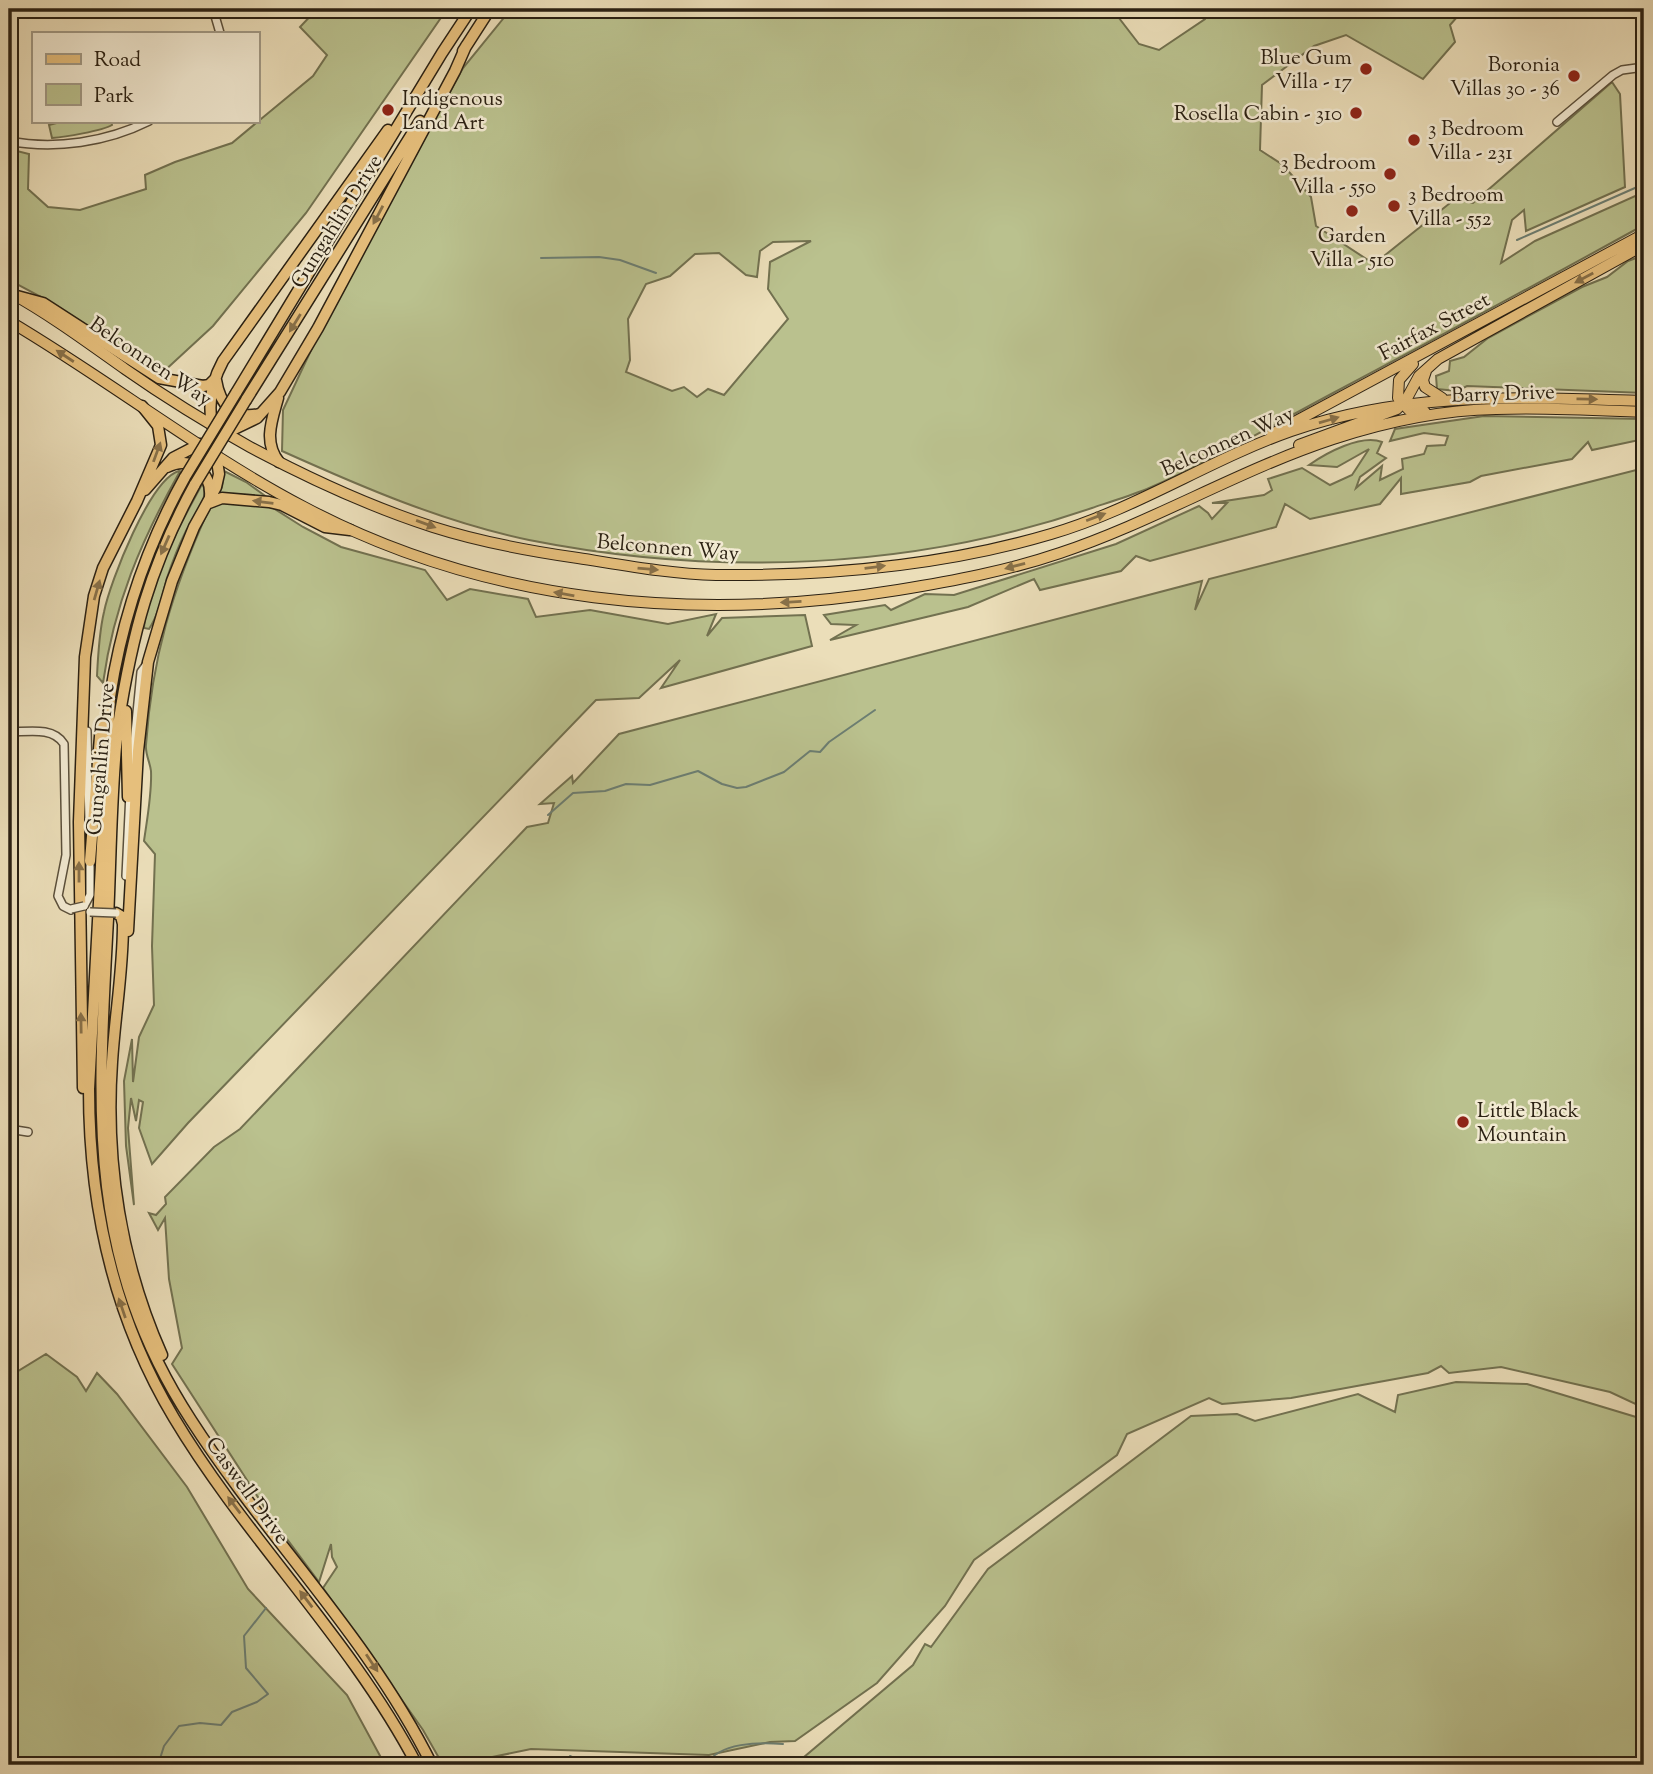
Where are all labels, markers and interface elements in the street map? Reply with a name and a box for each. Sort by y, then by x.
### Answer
legend [32,32,259,122]
place label: Blue Gum Villa - 17 [1260,44,1352,98]
text: Road [94,46,141,76]
place label: Boronia Villas 30 - 36 [1450,51,1560,105]
marker: Blue Gum Villa - 17 [1358,61,1374,77]
marker: Boronia Villas 30 - 36 [1566,68,1582,84]
text: Park [94,82,135,112]
place label: Indigenous Land Art [402,85,503,139]
place label: Rosella Cabin - 310 [1174,100,1342,130]
marker: Indigenous Land Art [380,102,396,118]
marker: Rosella Cabin - 310 [1348,105,1364,121]
place label: 3 Bedroom Villa - 231 [1428,115,1524,169]
marker: 3 Bedroom Villa - 231 [1406,132,1422,148]
street label: Gungahlin Drive [284,149,391,295]
place label: 3 Bedroom Villa - 550 [1280,149,1376,203]
marker: 3 Bedroom Villa - 550 [1382,166,1398,182]
place label: 3 Bedroom Villa - 552 [1408,181,1504,235]
marker: 3 Bedroom Villa - 552 [1386,198,1402,214]
marker: Garden Villa - 510 [1344,203,1360,219]
one-way arrow [372,206,384,226]
place label: Garden Villa - 510 [1310,222,1394,276]
one-way arrow [1574,272,1594,284]
street label: Fairfax Street [1374,286,1496,370]
street label: Belconnen Way [82,310,218,415]
one-way arrow [288,313,301,332]
one-way arrow [56,350,75,363]
street label: Barry Drive [1451,378,1555,412]
one-way arrow [1576,394,1598,405]
street label: Belconnen Way [1157,400,1300,486]
one-way arrow [1319,414,1341,425]
one-way arrow [152,441,163,462]
one-way arrow [251,496,273,507]
one-way arrow [1086,511,1107,522]
one-way arrow [415,518,436,529]
street label: Belconnen Way [595,528,741,570]
one-way arrow [159,535,171,555]
one-way arrow [1003,561,1025,572]
one-way arrow [865,562,887,573]
one-way arrow [638,563,660,574]
one-way arrow [92,579,102,600]
one-way arrow [553,589,575,600]
one-way arrow [779,597,801,608]
street label: Gungahlin Drive [80,682,124,837]
one-way arrow [73,861,85,883]
one-way arrow [75,1012,87,1034]
place label: Little Black Mountain [1477,1097,1580,1151]
marker: Little Black Mountain [1455,1114,1471,1130]
one-way arrow [116,1297,127,1318]
street label: Caswell Drive [197,1431,296,1551]
one-way arrow [227,1495,241,1514]
one-way arrow [299,1590,313,1608]
one-way arrow [365,1654,379,1672]

